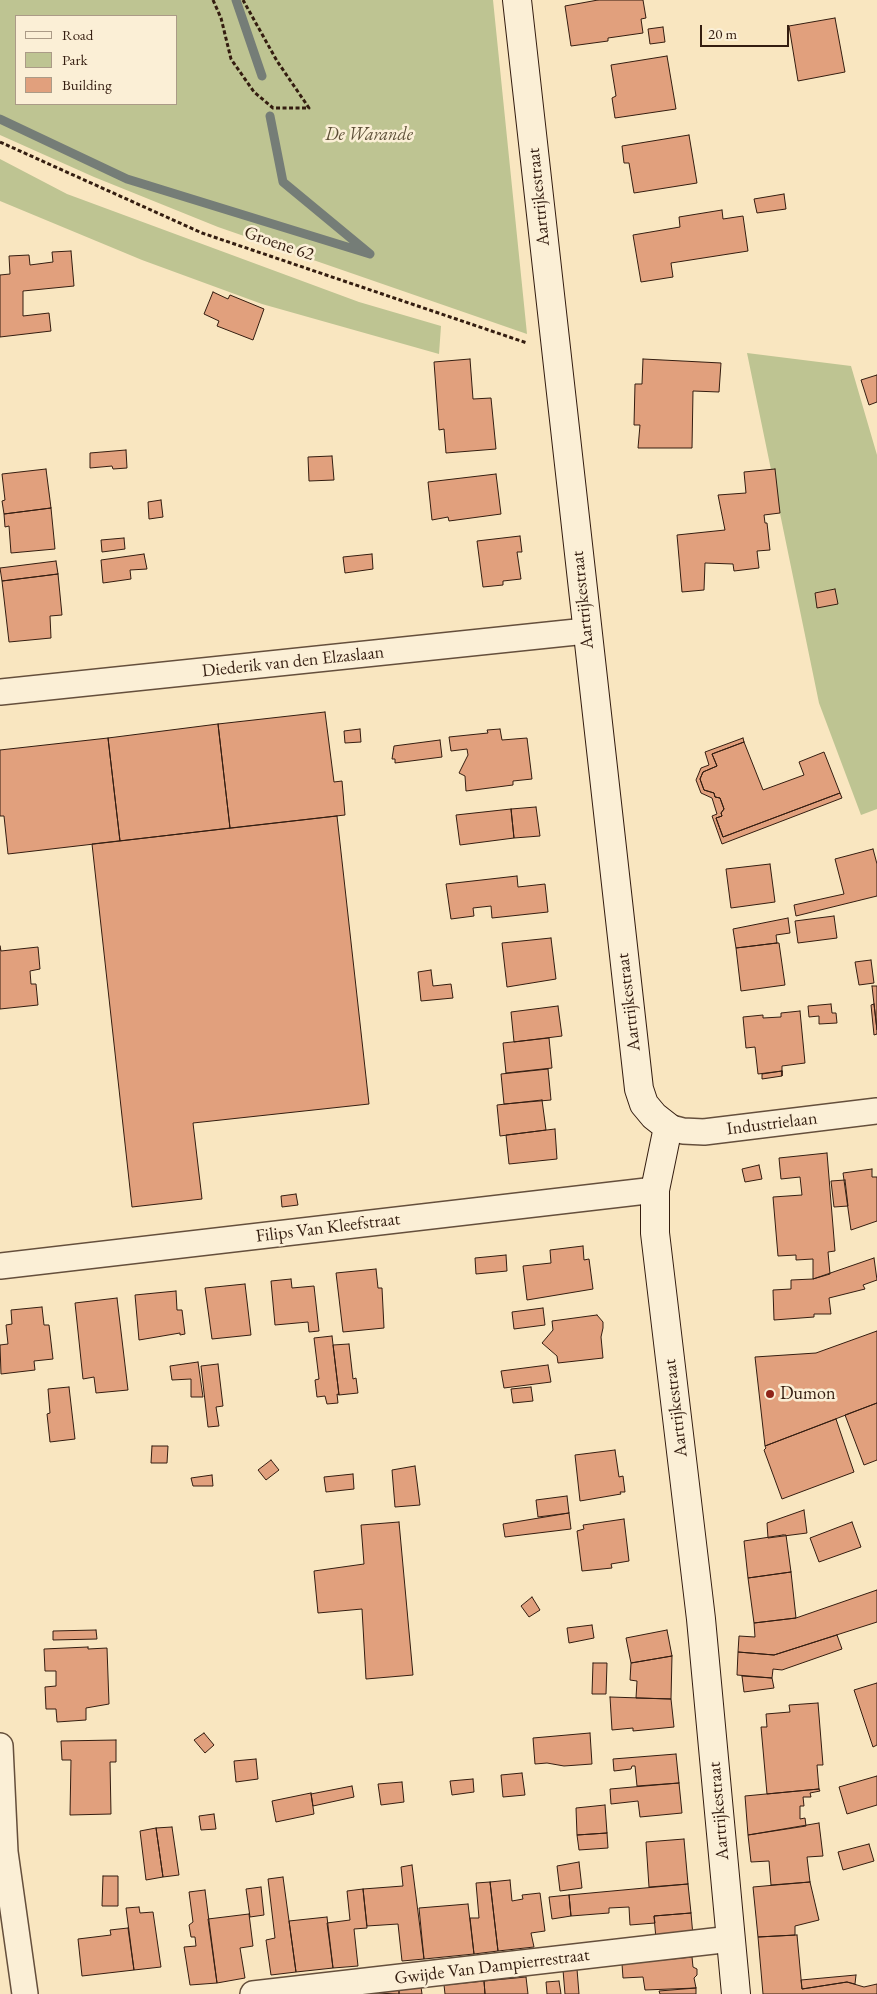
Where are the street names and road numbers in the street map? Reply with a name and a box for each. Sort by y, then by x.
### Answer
street label: Aartrijkestraat [523,147,555,247]
street label: Groene 62 [241,222,317,266]
street label: Aartrijkestraat [567,550,599,650]
street label: Diederik van den Elzaslaan [201,642,385,682]
street label: Aartrijkestraat [612,952,646,1052]
street label: Industrielaan [725,1108,819,1140]
street label: Filips Van Kleefstraat [255,1208,401,1248]
street label: Aartrijkestraat [659,1358,693,1458]
street label: Aartrijkestraat [704,1761,734,1861]
street label: Gwijde Van Dampierrestraat [393,1944,591,1990]

